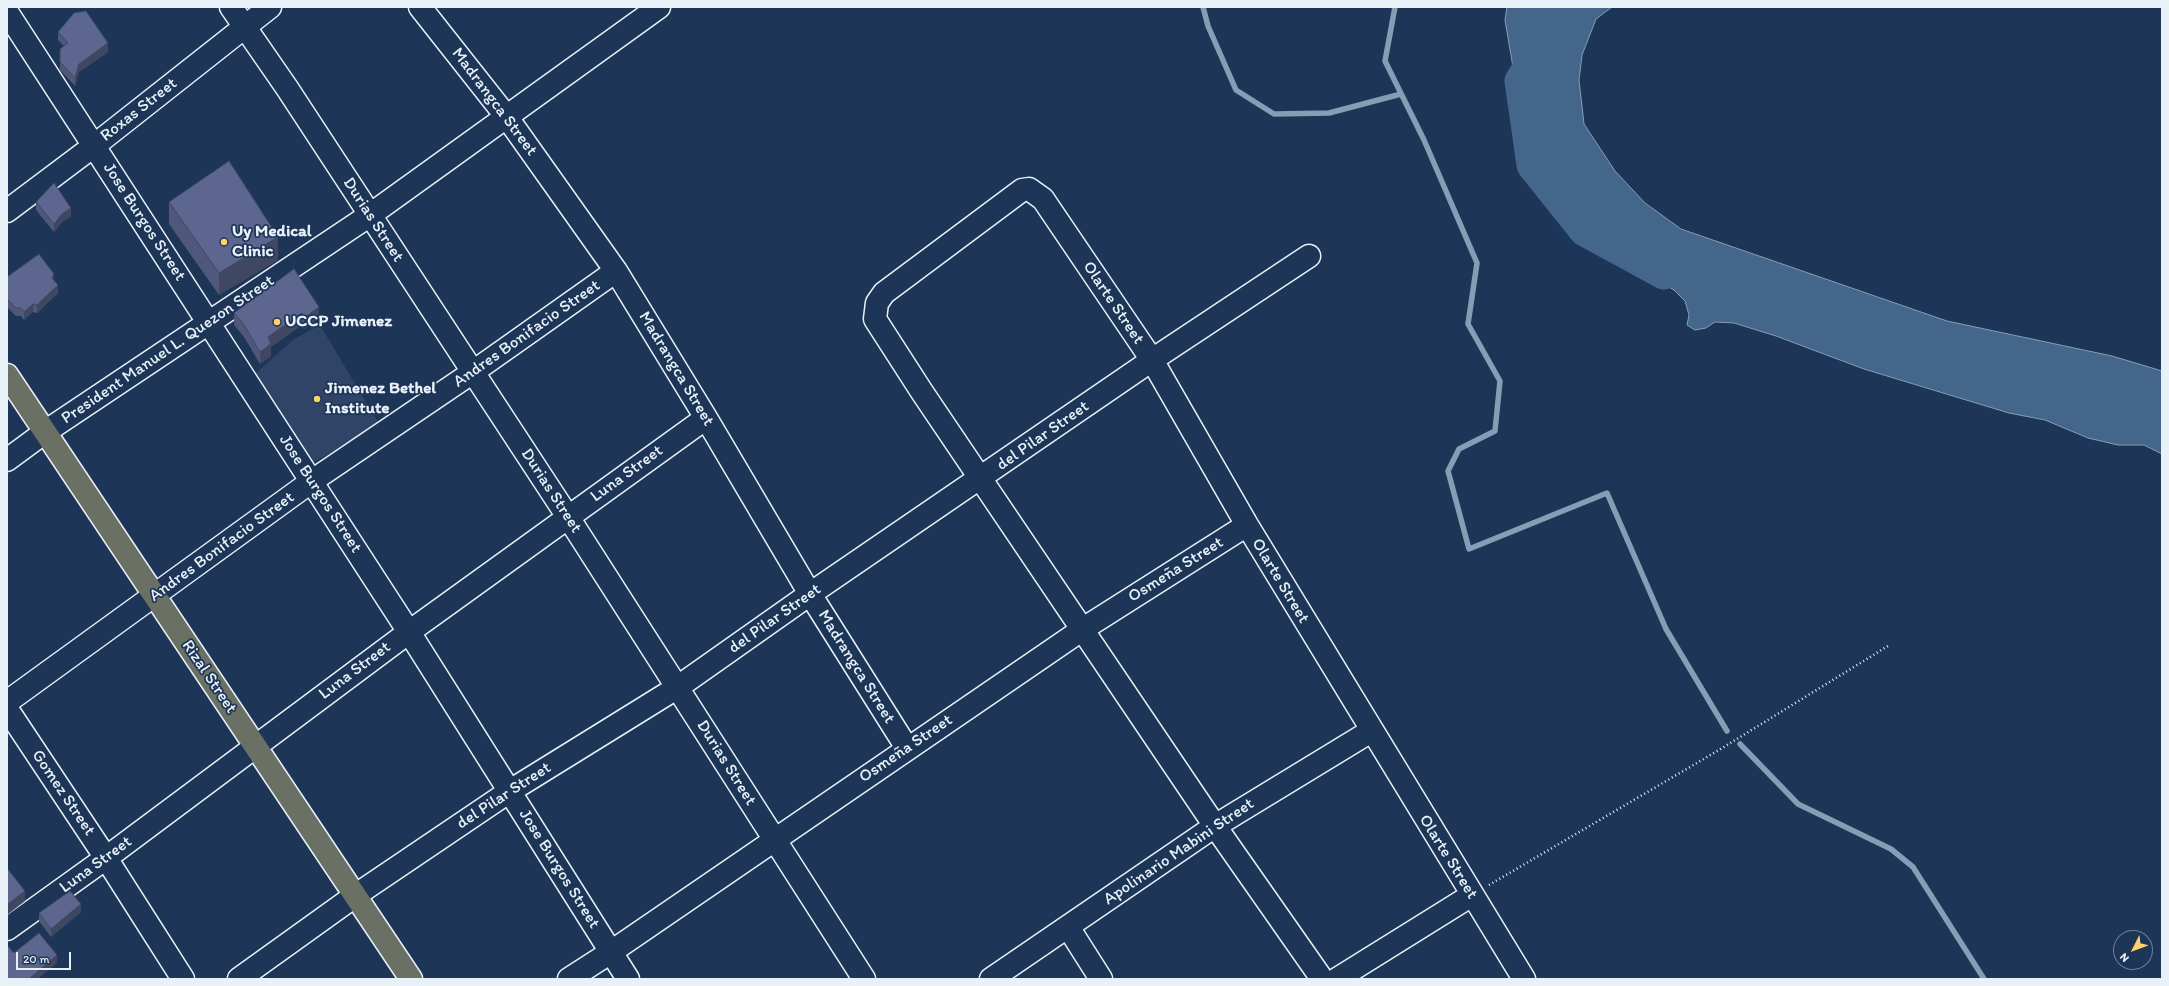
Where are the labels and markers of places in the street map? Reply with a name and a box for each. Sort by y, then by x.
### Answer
place label: Uy Medical Clinic [232,222,312,262]
marker: Uy Medical Clinic [219,237,229,247]
place label: UCCP Jimenez [285,312,392,332]
marker: UCCP Jimenez [272,317,282,327]
place label: Jimenez Bethel Institute [325,379,436,419]
marker: Jimenez Bethel Institute [312,394,322,404]

